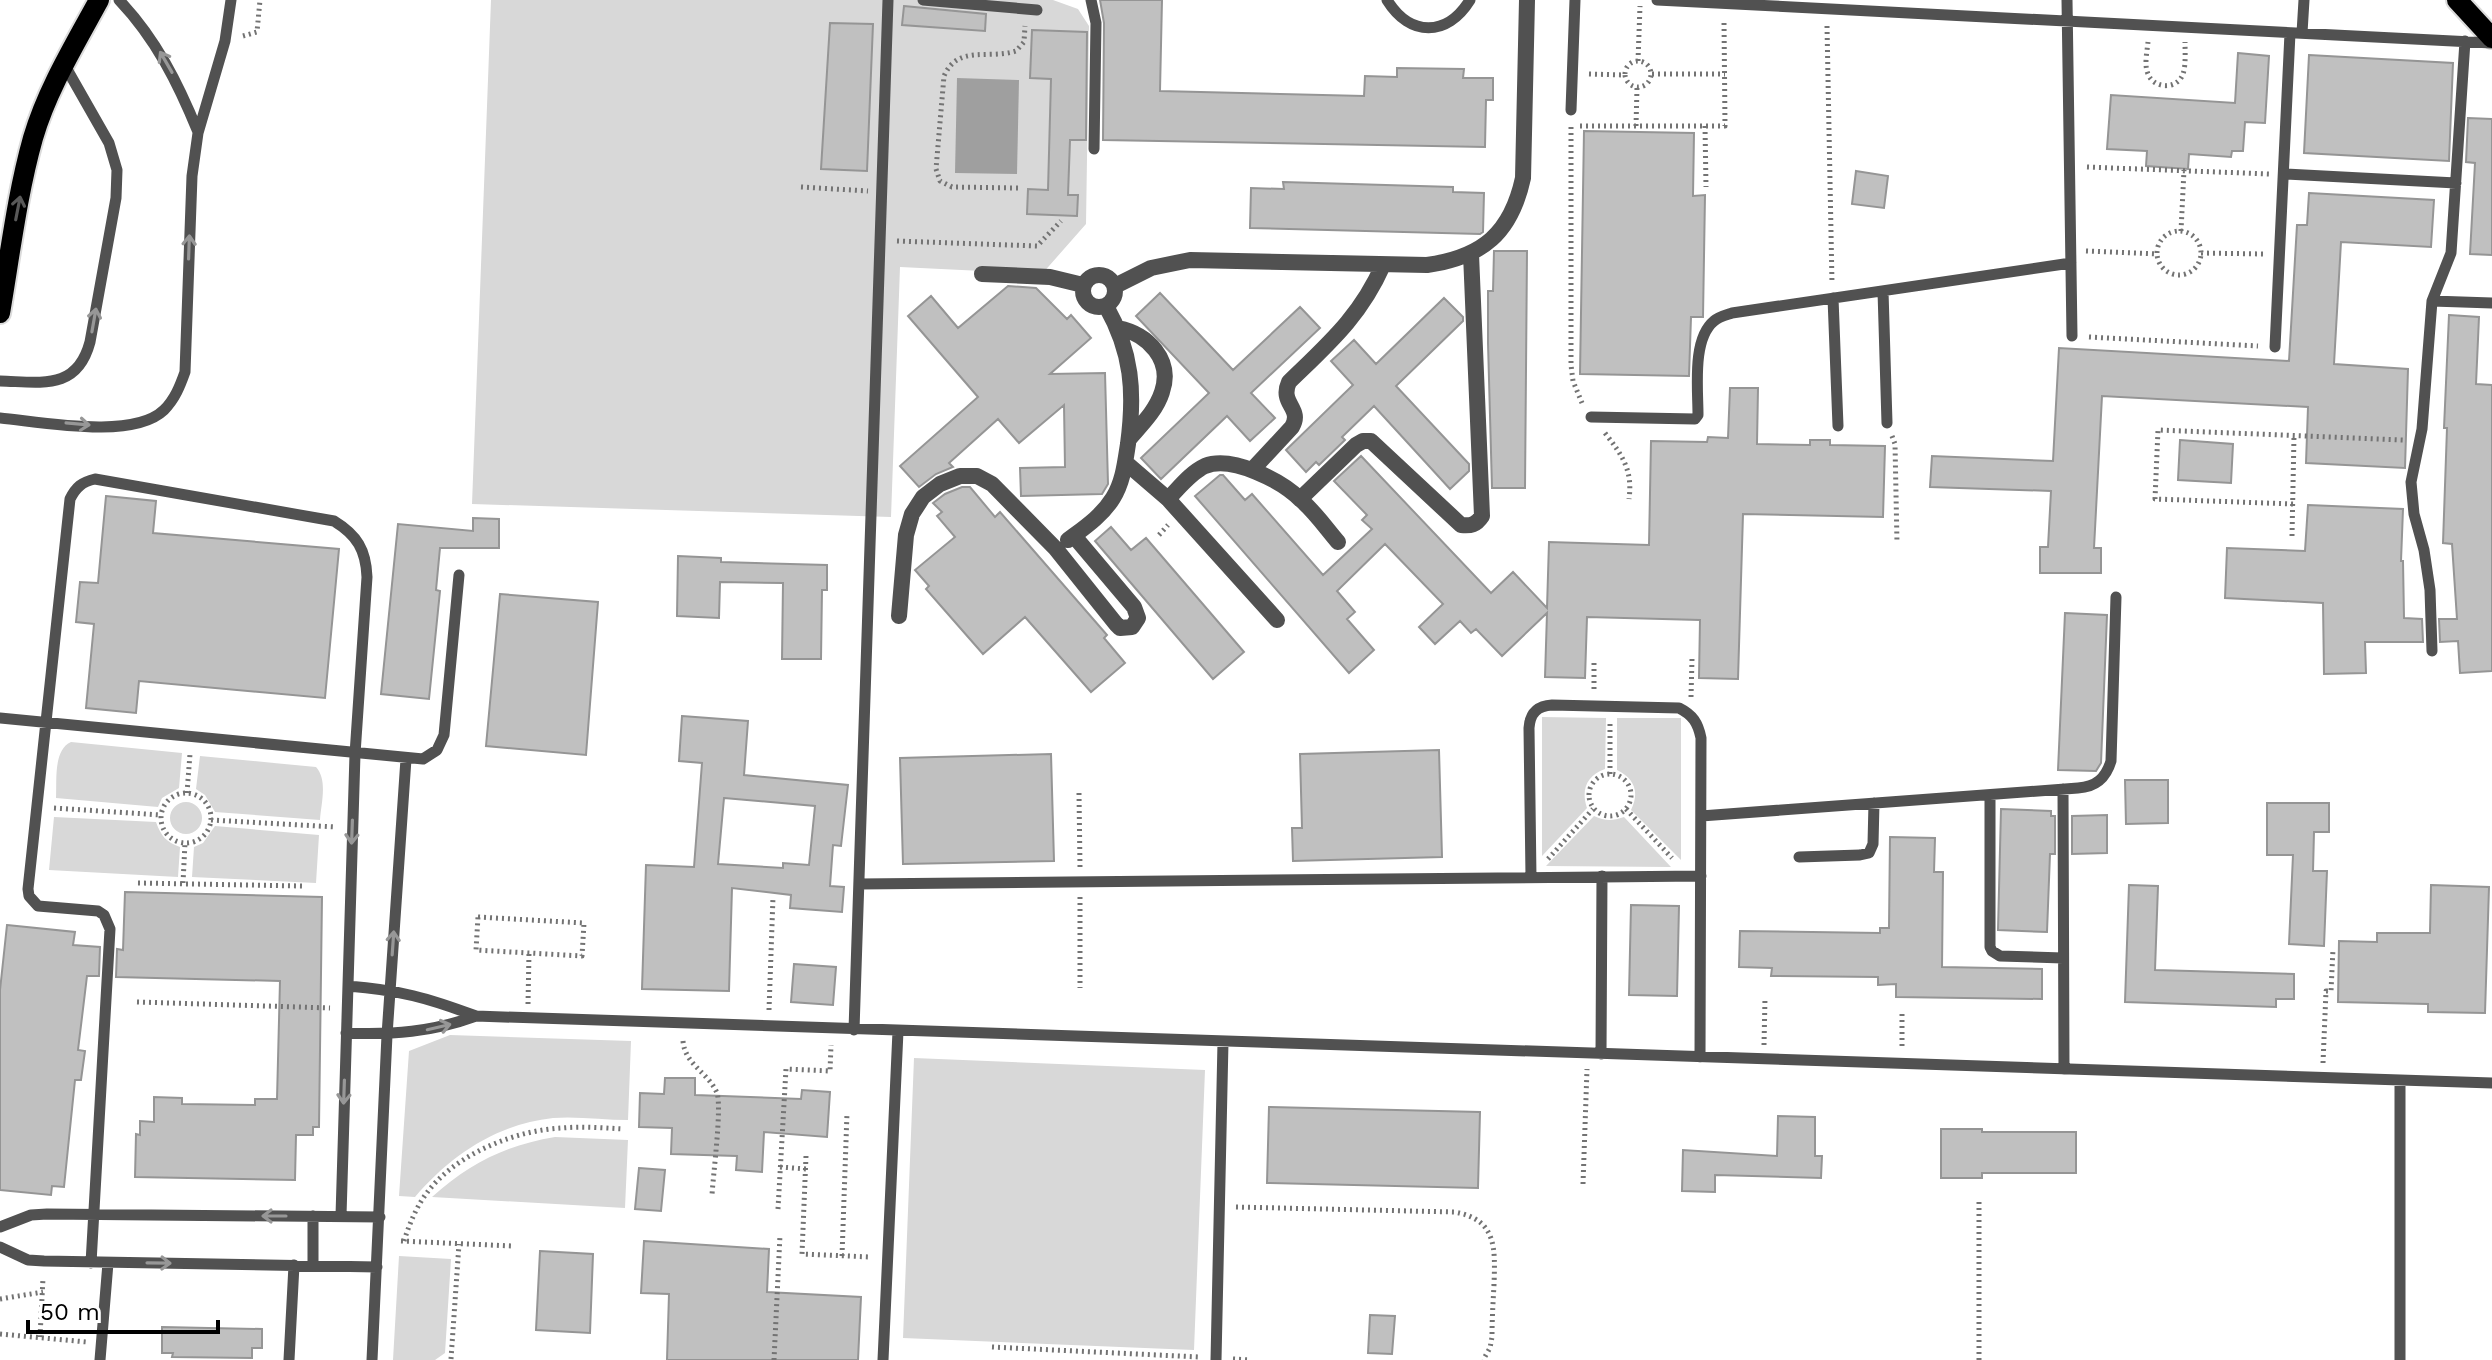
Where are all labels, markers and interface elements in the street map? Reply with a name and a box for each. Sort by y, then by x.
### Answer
one-way arrow [158,51,174,74]
one-way arrow [11,196,26,222]
one-way arrow [182,234,197,261]
one-way arrow [87,308,102,333]
one-way arrow [64,417,91,432]
one-way arrow [345,818,360,845]
one-way arrow [386,930,401,957]
one-way arrow [426,1019,452,1034]
one-way arrow [337,1078,352,1105]
one-way arrow [261,1208,288,1224]
one-way arrow [145,1256,172,1271]
scale bar [28,1284,218,1334]
text: 50 m [40,1298,100,1326]

